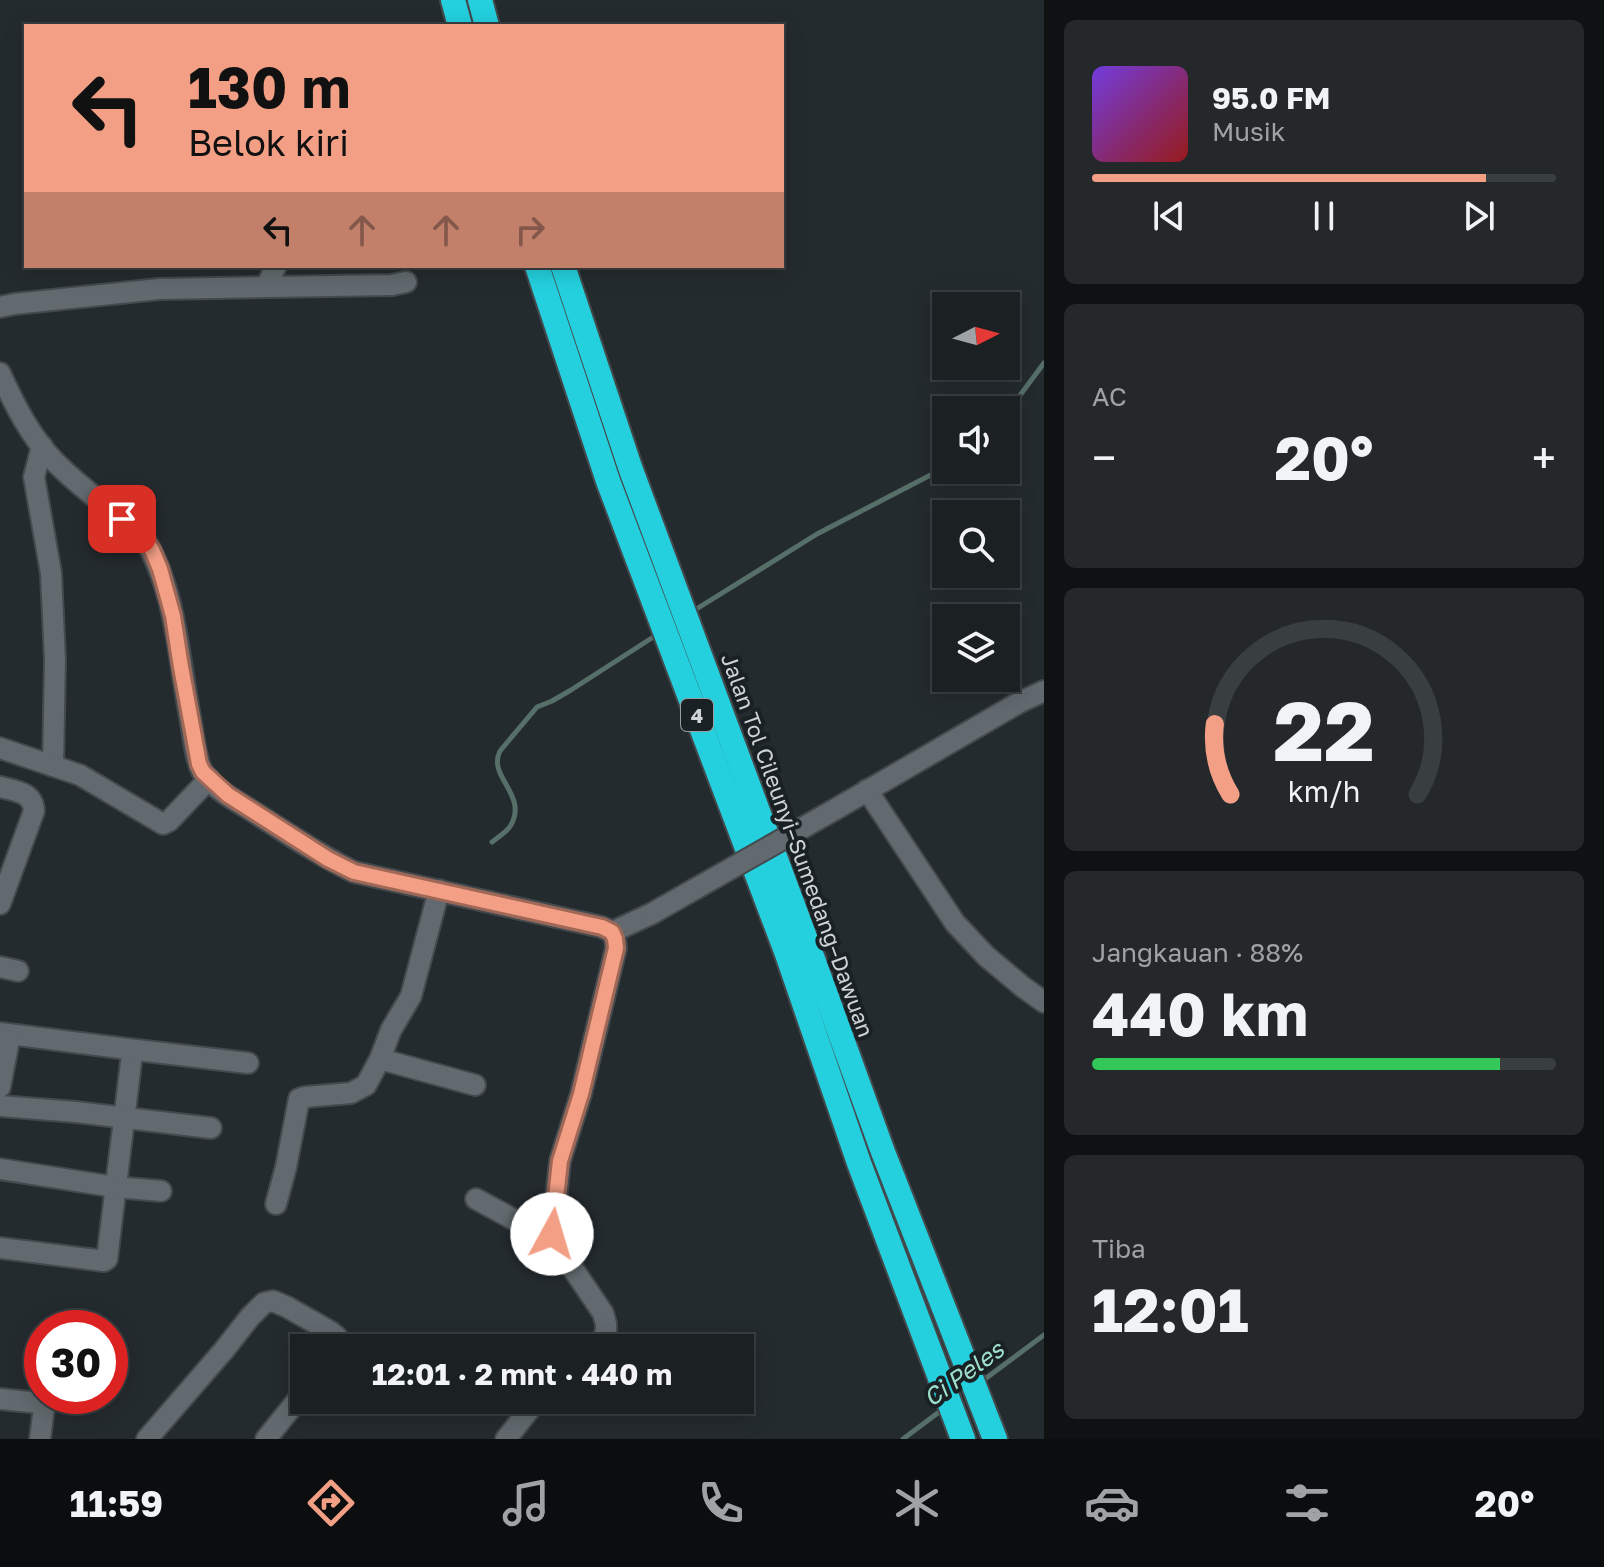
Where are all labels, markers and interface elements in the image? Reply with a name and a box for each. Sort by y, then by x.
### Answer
text: 130 m [188,53,350,120]
icon: left [56,56,160,160]
text: 95.0 FM [1212,80,1331,116]
text: Musik [1212,116,1286,147]
text: Belok kiri [188,121,349,164]
icon: previous [1147,194,1191,238]
icon: pause [1302,194,1346,238]
icon: next [1457,194,1501,238]
icon: left [256,208,300,252]
icon: ahead [340,208,384,252]
icon: ahead [424,208,468,252]
icon: right [508,208,552,252]
north arrow [932,292,1020,380]
map controls [932,292,1020,692]
text: AC [1092,381,1127,412]
button: sound [932,396,1020,484]
text: 20° [1275,421,1374,493]
text: − [1092,431,1116,484]
text: + [1532,431,1556,484]
pin [88,485,156,553]
icon: arrive [100,497,144,541]
button: search [932,500,1020,588]
button: layers [932,604,1020,692]
street label: Jalan Tol Cileunyi–Sumedang–Dawuan [716,650,880,1040]
text: 22 [1273,679,1375,779]
road number: 4 [681,699,713,731]
text: km/h [1288,775,1360,809]
text: Jangkauan · 88% [1092,937,1303,968]
text: 440 km [1092,977,1308,1049]
position arrow [510,1192,594,1276]
text: Tiba [1092,1233,1146,1264]
text: 12:01 [1092,1273,1249,1345]
speed limit sign: 30 [24,1310,128,1414]
water label: Ci Peles [917,1333,1010,1412]
text: 12:01 · 2 mnt · 440 m [372,1356,672,1392]
icon: directions [303,1475,359,1531]
icon: music [498,1475,554,1531]
icon: phone [693,1475,749,1531]
icon: climate [889,1475,945,1531]
icon: car [1084,1475,1140,1531]
icon: filters [1279,1475,1335,1531]
text: 11:59 [70,1482,163,1525]
text: 20° [1475,1482,1534,1525]

